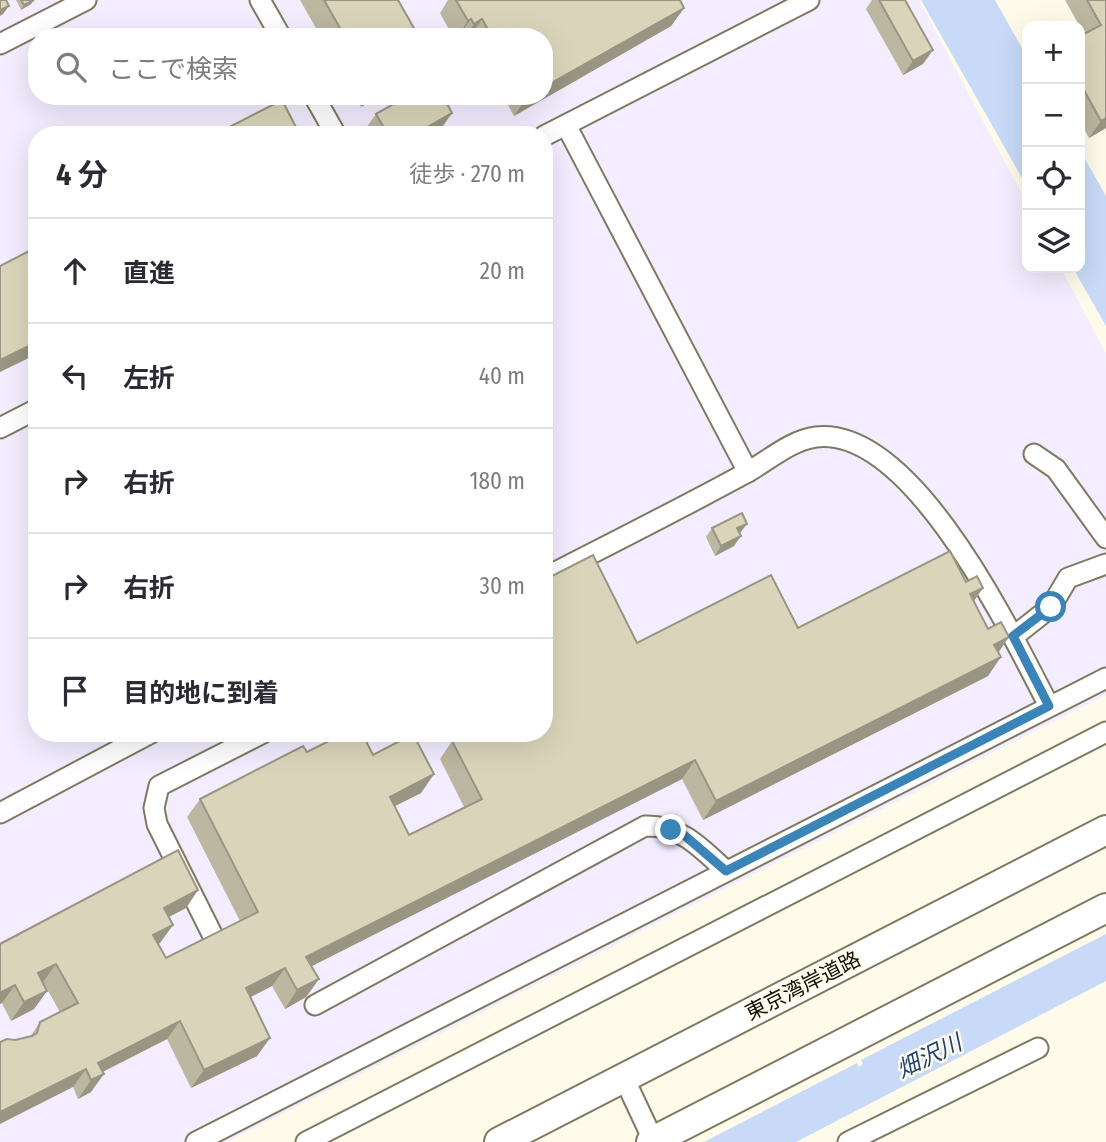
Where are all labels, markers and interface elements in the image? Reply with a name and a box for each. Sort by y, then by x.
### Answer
map controls [1022,21,1085,273]
button: + [1022,21,1085,84]
search box [28,28,553,105]
icon: search [52,48,90,86]
text: ここで検索 [108,54,238,85]
button: − [1022,84,1085,147]
button: locate [1022,147,1085,210]
text: 4 分 [56,157,108,193]
text: 徒歩 · 270 m [409,160,525,188]
button: layers [1022,210,1085,273]
icon: ahead [56,252,94,290]
text: 20 m [480,257,525,285]
text: 直進 [123,258,175,289]
icon: left [56,357,94,395]
text: 40 m [479,362,525,390]
text: 左折 [123,363,175,394]
icon: right [56,462,94,500]
text: 180 m [469,467,525,495]
text: 右折 [123,468,175,499]
icon: right [56,567,94,605]
text: 30 m [480,572,525,600]
text: 右折 [123,573,175,604]
route start [1035,591,1066,622]
icon: arrive [56,672,94,710]
text: 目的地に到着 [123,678,279,709]
route end [655,814,686,845]
street label: 東京湾岸道路 [741,946,865,1026]
water label: 畑沢川 [892,1027,969,1084]

